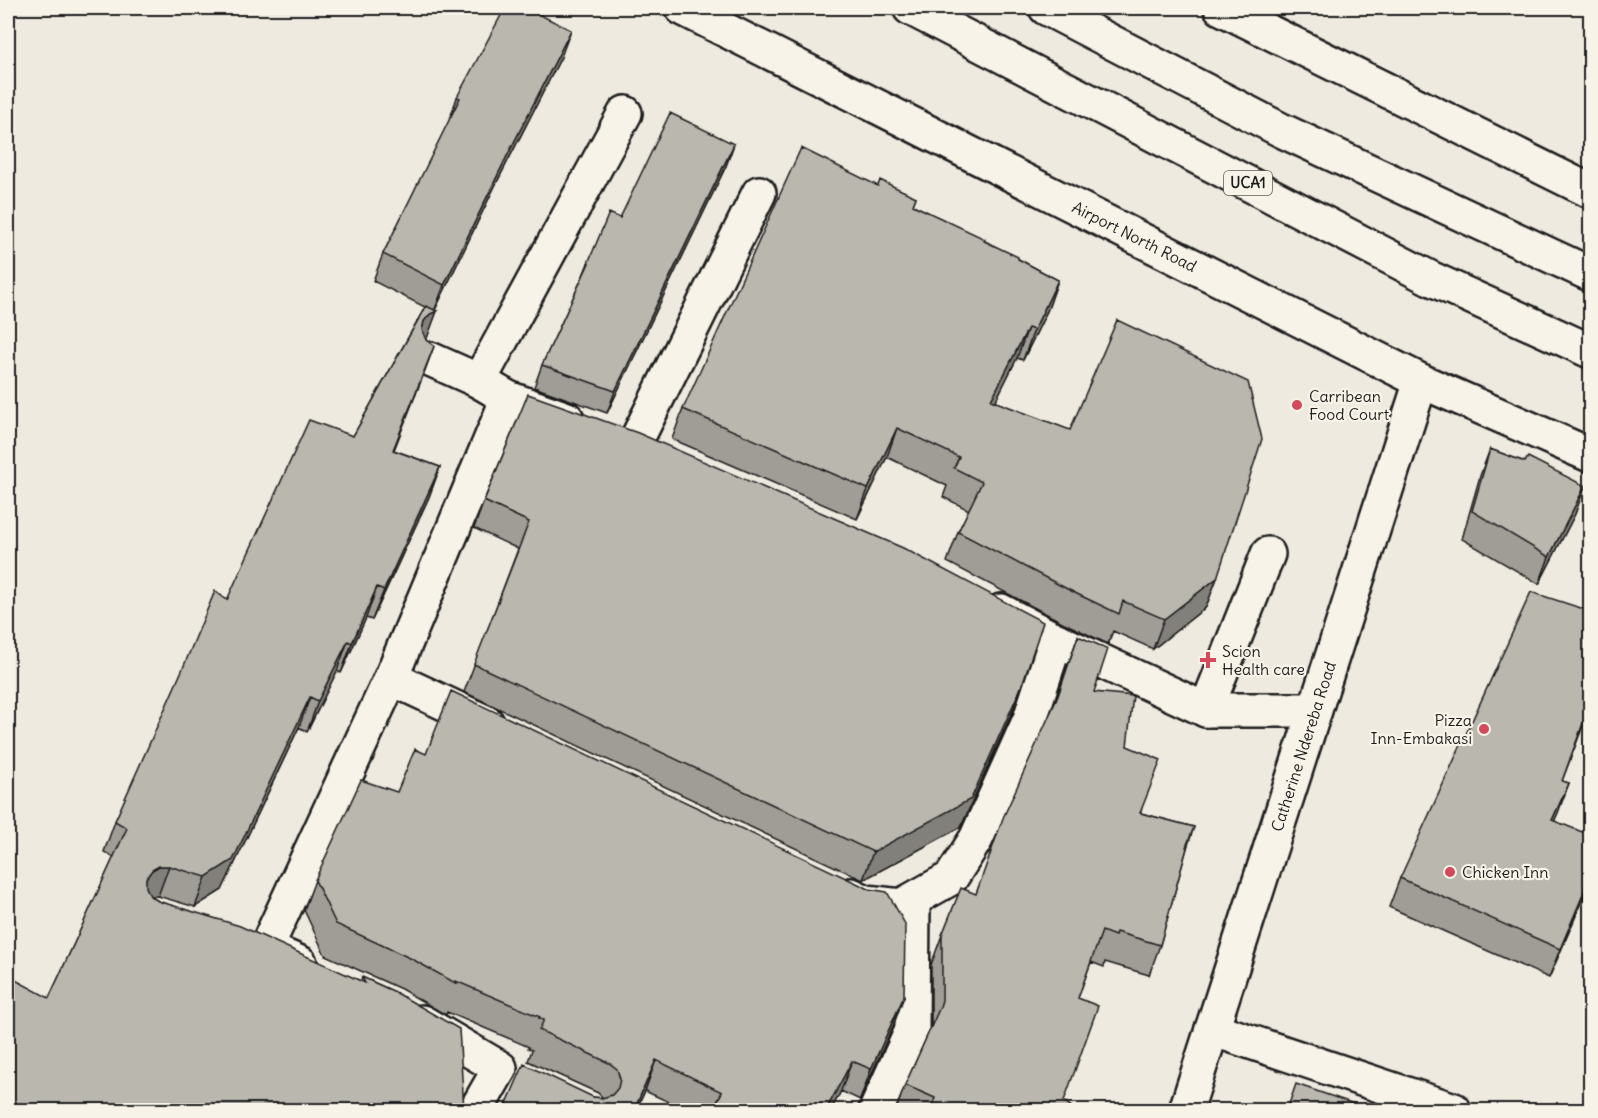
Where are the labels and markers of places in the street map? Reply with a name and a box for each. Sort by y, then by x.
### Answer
place label: Carribean Food Court [1309,386,1390,424]
marker: Carribean Food Court [1290,398,1304,412]
place label: Scion Health care [1222,641,1305,679]
marker: Scion Health care [1199,651,1217,669]
place label: Pizza Inn-Embakasi [1371,710,1472,748]
marker: Pizza Inn-Embakasi [1477,722,1491,736]
place label: Chicken Inn [1462,862,1549,882]
marker: Chicken Inn [1443,865,1457,879]

